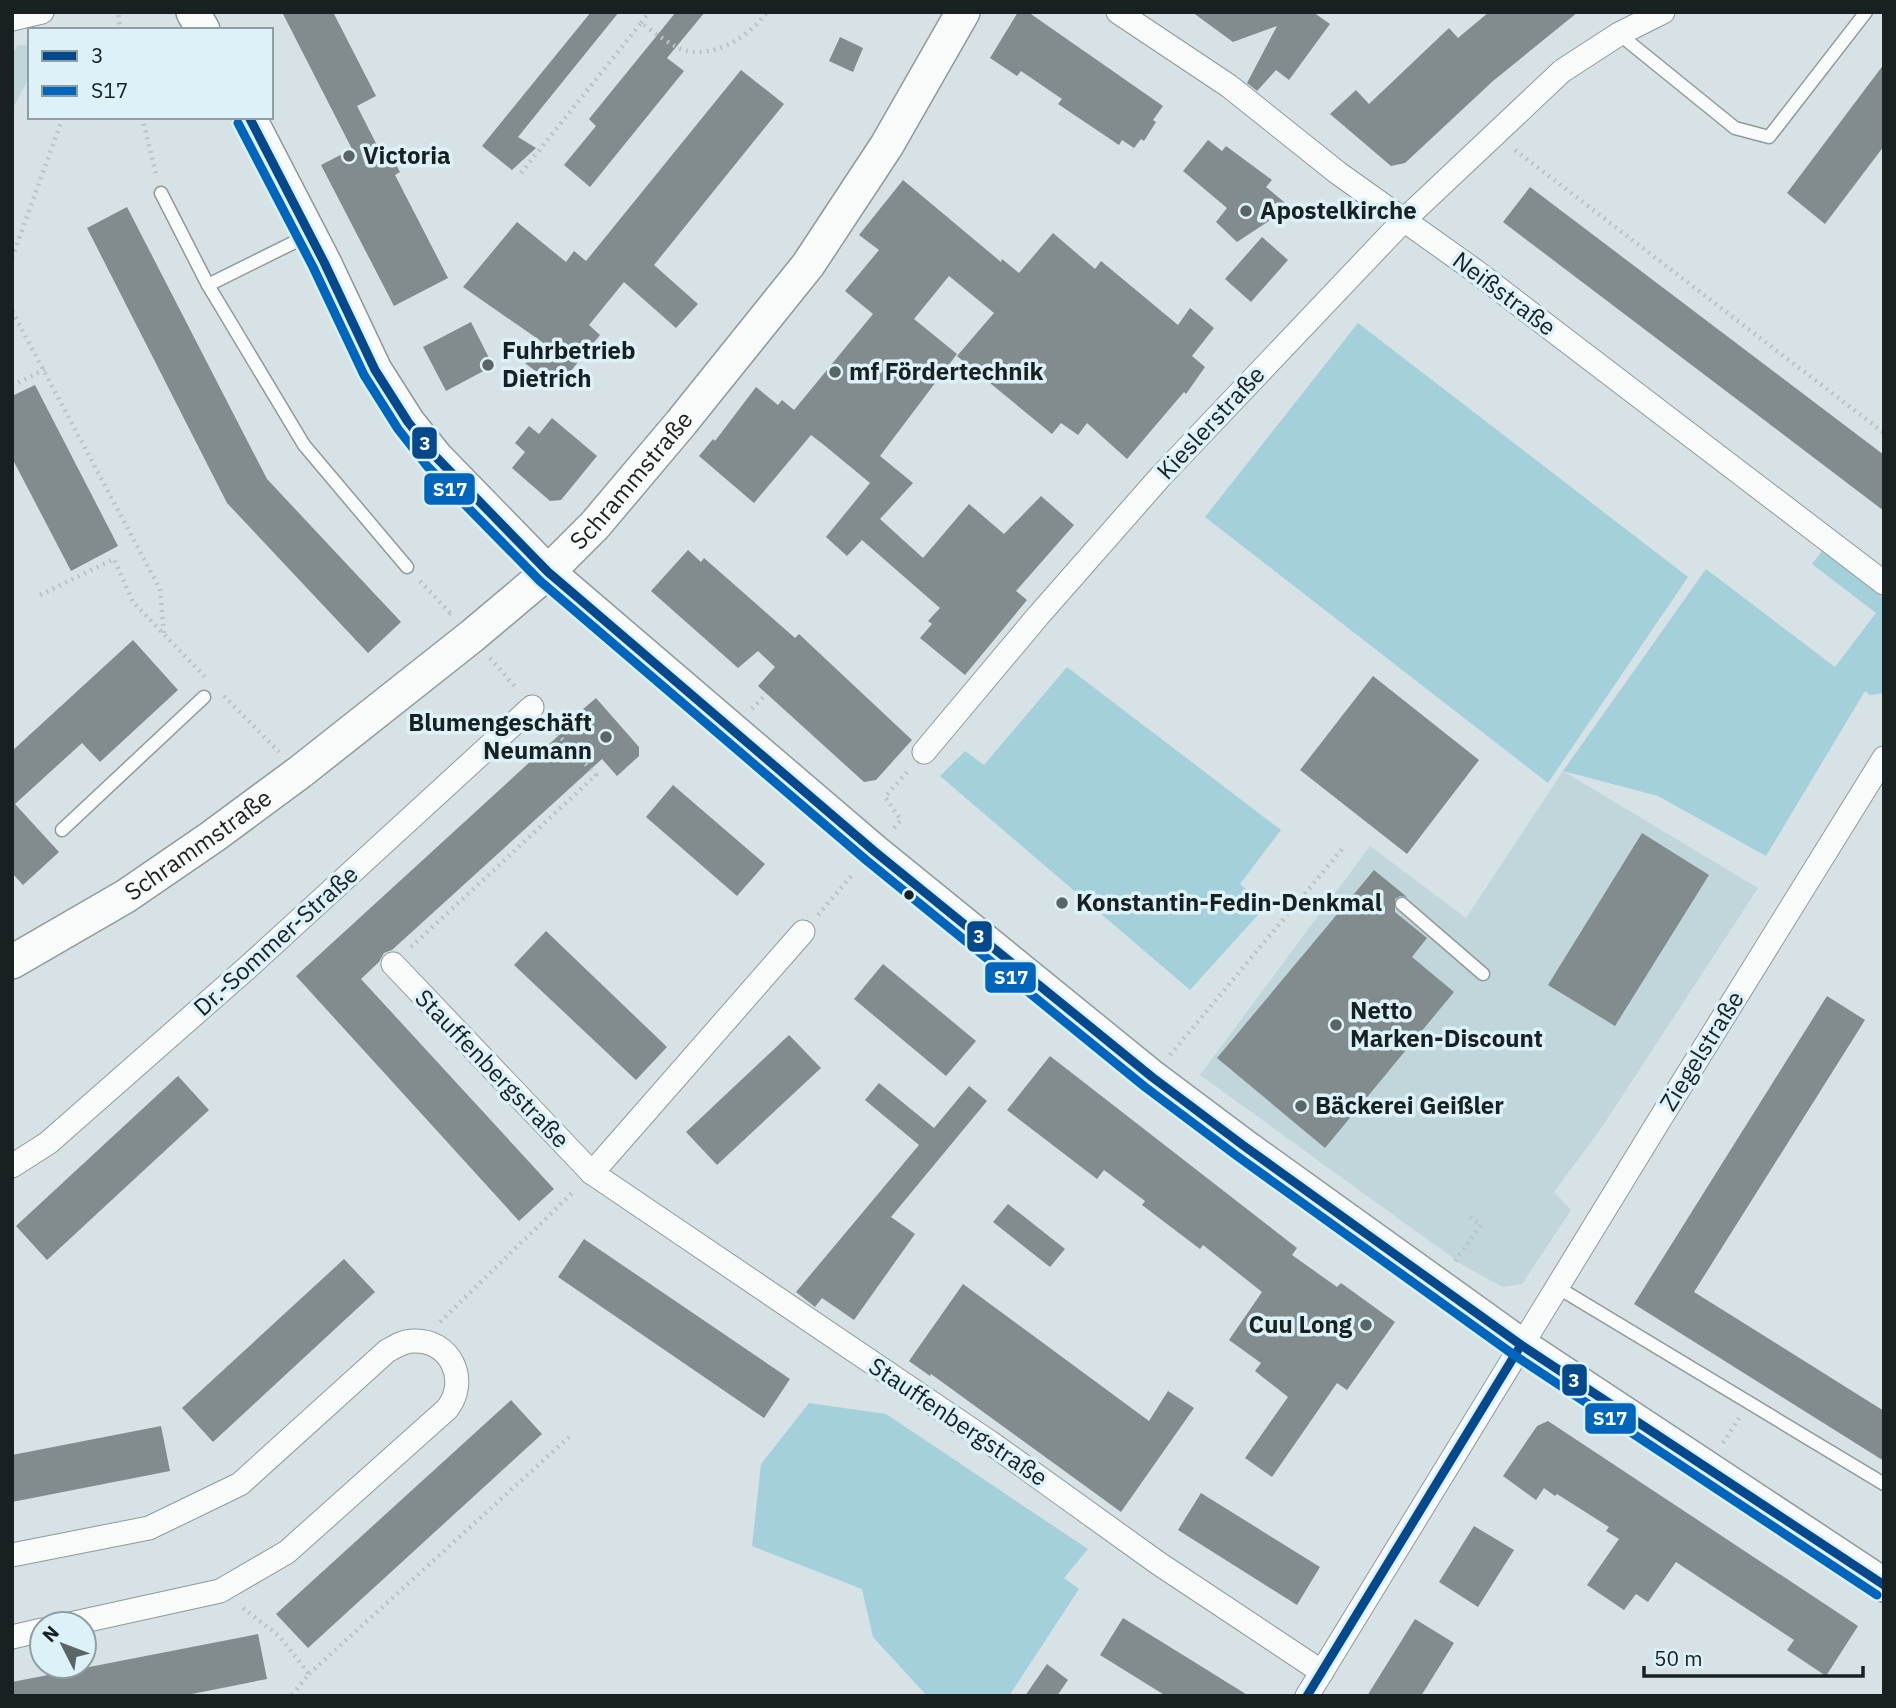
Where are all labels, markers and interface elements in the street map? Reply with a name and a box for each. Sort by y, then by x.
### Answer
legend [28,28,273,119]
text: 3 [91,41,104,69]
text: S17 [91,76,128,104]
place label: Victoria [363,139,451,171]
marker: Victoria [341,148,357,164]
place label: Apostelkirche [1260,194,1417,226]
marker: Apostelkirche [1238,203,1254,219]
street label: Neißstraße [1446,244,1563,343]
place label: Fuhrbetrieb Dietrich [502,334,636,394]
place label: mf Fördertechnik [849,355,1044,387]
marker: Fuhrbetrieb Dietrich [480,357,496,373]
street label: Kieslerstraße [1149,359,1271,486]
marker: mf Fördertechnik [827,364,843,380]
street label: Schrammstraße [562,404,699,556]
line badge: 3 [411,426,438,460]
text: 3 [419,431,431,455]
line badge: S17 [423,472,476,506]
text: S17 [433,477,467,501]
place label: Blumengeschäft Neumann [408,706,592,766]
marker: Blumengeschäft Neumann [598,729,614,745]
street label: Schrammstraße [118,781,278,907]
street label: Dr.-Sommer-Straße [186,858,364,1023]
place label: Konstantin-Fedin-Denkmal [1076,886,1382,918]
unlabelled marker [902,888,916,902]
marker: Konstantin-Fedin-Denkmal [1054,895,1070,911]
line badge: 3 [966,920,993,953]
text: 3 [973,924,985,948]
line badge: S17 [984,961,1037,994]
text: S17 [994,965,1028,989]
street label: Stauffenbergstraße [409,982,577,1155]
street label: Ziegelstraße [1652,985,1751,1116]
place label: Netto Marken-Discount [1350,994,1543,1054]
marker: Netto Marken-Discount [1328,1017,1344,1033]
place label: Bäckerei Geißler [1315,1089,1504,1121]
marker: Bäckerei Geißler [1293,1098,1309,1114]
place label: Cuu Long [1249,1308,1353,1340]
marker: Cuu Long [1358,1317,1374,1333]
street label: Stauffenbergstraße [863,1349,1054,1493]
line badge: 3 [1561,1363,1588,1397]
text: 3 [1568,1368,1580,1392]
line badge: S17 [1584,1402,1637,1435]
text: S17 [1593,1406,1627,1430]
north arrow [28,1610,98,1680]
text: N [37,1620,64,1647]
scale bar [1644,1634,1863,1678]
text: 50 m [1654,1644,1703,1672]

